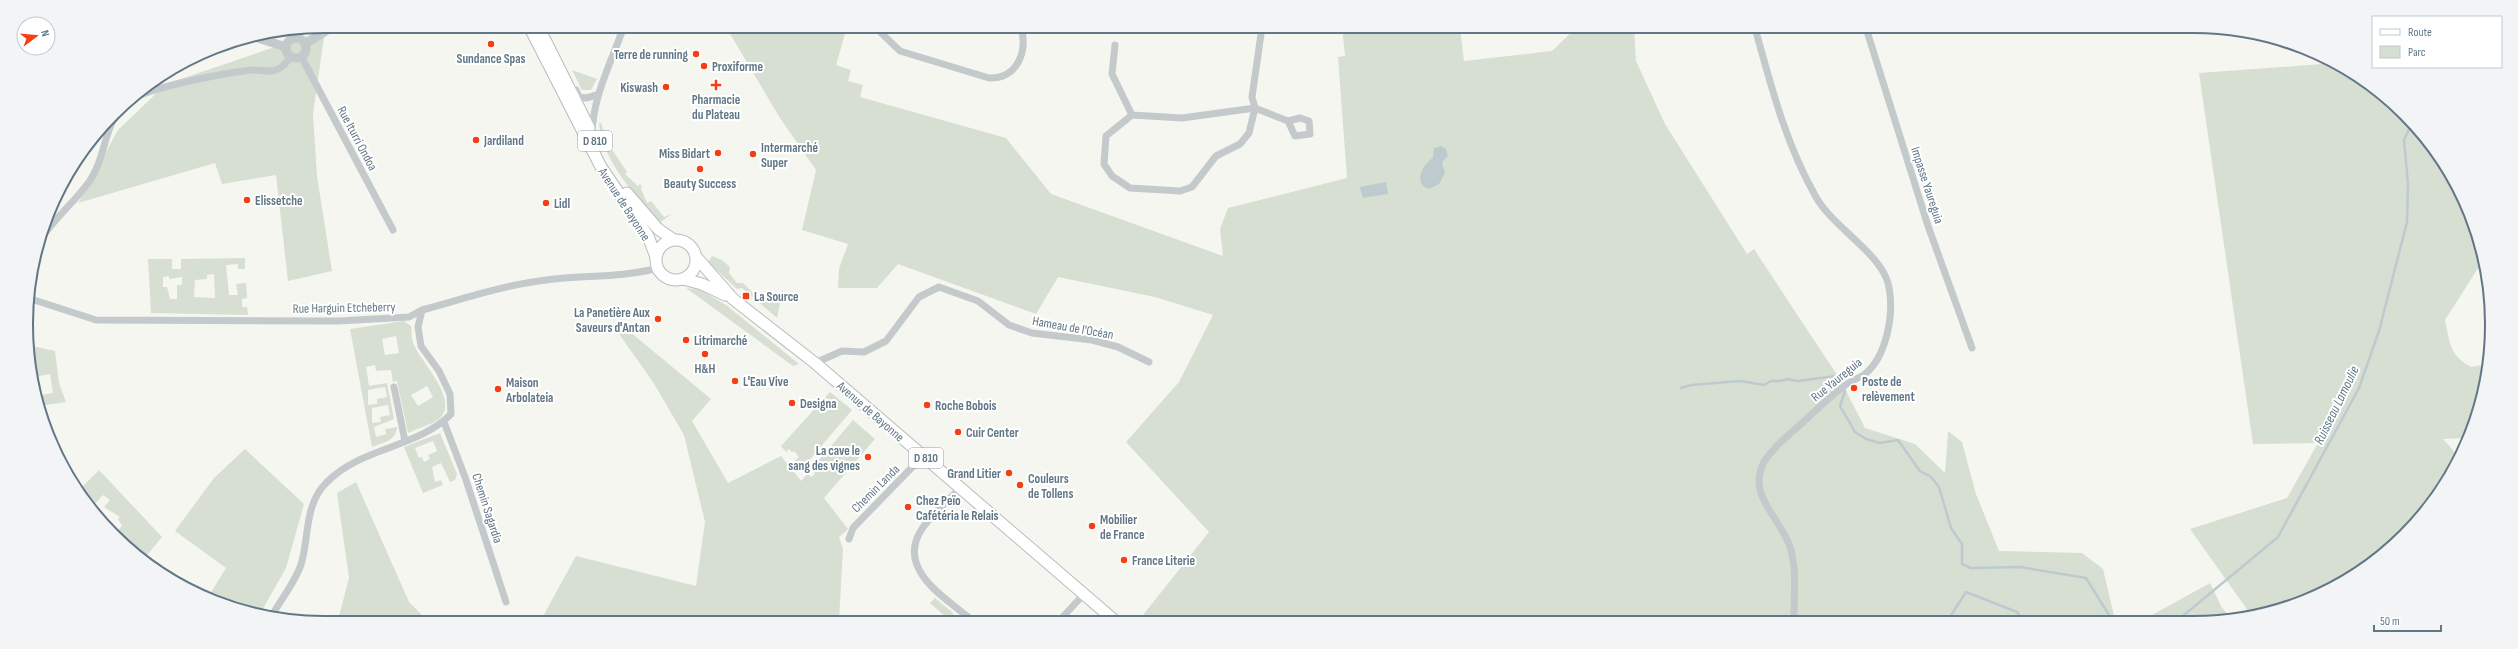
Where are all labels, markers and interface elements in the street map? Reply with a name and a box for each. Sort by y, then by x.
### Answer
north arrow [16,16,56,56]
legend [2372,16,2502,68]
text: Route [2408,25,2432,40]
text: N [38,29,52,38]
marker: Sundance Spas [486,39,496,49]
text: Parc [2408,45,2426,60]
place label: Terre de running [614,47,689,63]
marker: Terre de running [691,49,701,59]
place label: Sundance Spas [457,51,525,67]
place label: Proxiforme [712,59,763,75]
marker: Proxiforme [699,61,709,71]
place label: Kiswash [620,80,658,96]
marker: Pharmacie du Plateau [711,80,721,90]
marker: Kiswash [661,82,671,92]
place label: Pharmacie du Plateau [692,92,741,123]
street label: Rue Iturri Ondoa [334,104,381,173]
road number: D 810 [578,131,612,151]
place label: Jardiland [483,133,524,149]
marker: Jardiland [471,135,481,145]
place label: Intermarché Super [761,140,819,171]
street label: Impasse Yaureguia [1907,145,1947,226]
place label: Miss Bidart [659,146,711,162]
marker: Miss Bidart [713,148,723,158]
marker: Intermarché Super [748,149,758,159]
street label: Avenue de Bayonne [594,164,654,244]
marker: Beauty Success [695,164,705,174]
place label: Beauty Success [664,176,736,192]
place label: Elissetche [255,193,303,209]
marker: Elissetche [242,195,252,205]
place label: Lidl [554,196,570,212]
marker: Lidl [541,198,551,208]
place label: La Source [754,289,799,305]
marker: La Source [741,291,751,301]
street label: Rue Harguin Etcheberry [292,299,396,317]
place label: La Panetière Aux Saveurs d'Antan [574,305,651,336]
street label: Hameau de l'Océan [1031,313,1115,343]
marker: La Panetière Aux Saveurs d'Antan [653,314,663,324]
place label: Litrimarché [694,333,748,349]
marker: Litrimarché [681,335,691,345]
marker: H&H [700,349,710,359]
street label: Rue Yaureguia [1808,354,1865,405]
place label: H&H [695,361,715,377]
water label: Ruisseau Lamoulie [2310,363,2363,447]
place label: L'Eau Vive [743,374,789,390]
place label: Poste de relèvement [1862,374,1915,405]
place label: Maison Arbolateia [505,375,553,406]
marker: L'Eau Vive [730,376,740,386]
street label: Avenue de Bayonne [833,378,907,445]
marker: Poste de relèvement [1849,383,1859,393]
marker: Maison Arbolateia [493,384,503,394]
place label: Designa [800,396,837,412]
marker: Designa [787,398,797,408]
place label: Roche Bobois [935,398,997,414]
marker: Roche Bobois [922,400,932,410]
place label: Cuir Center [966,425,1019,441]
marker: Cuir Center [953,427,963,437]
place label: La cave le sang des vignes [788,443,860,474]
road number: D 810 [909,448,943,468]
marker: La cave le sang des vignes [863,452,873,462]
street label: Chemin Landa [848,461,903,516]
place label: Grand Litier [947,466,1001,482]
marker: Grand Litier [1004,468,1014,478]
street label: Chemin Sagardia [468,471,506,545]
place label: Couleurs de Tollens [1028,471,1073,502]
marker: Couleurs de Tollens [1015,480,1025,490]
place label: Chez Peïo Cafétéria le Relais [916,493,999,524]
marker: Chez Peïo Cafétéria le Relais [903,502,913,512]
place label: Mobilier de France [1100,512,1145,543]
marker: Mobilier de France [1087,521,1097,531]
place label: France Literie [1132,553,1195,569]
marker: France Literie [1119,555,1129,565]
scale bar [2374,607,2441,633]
text: 50 m [2380,614,2400,629]

